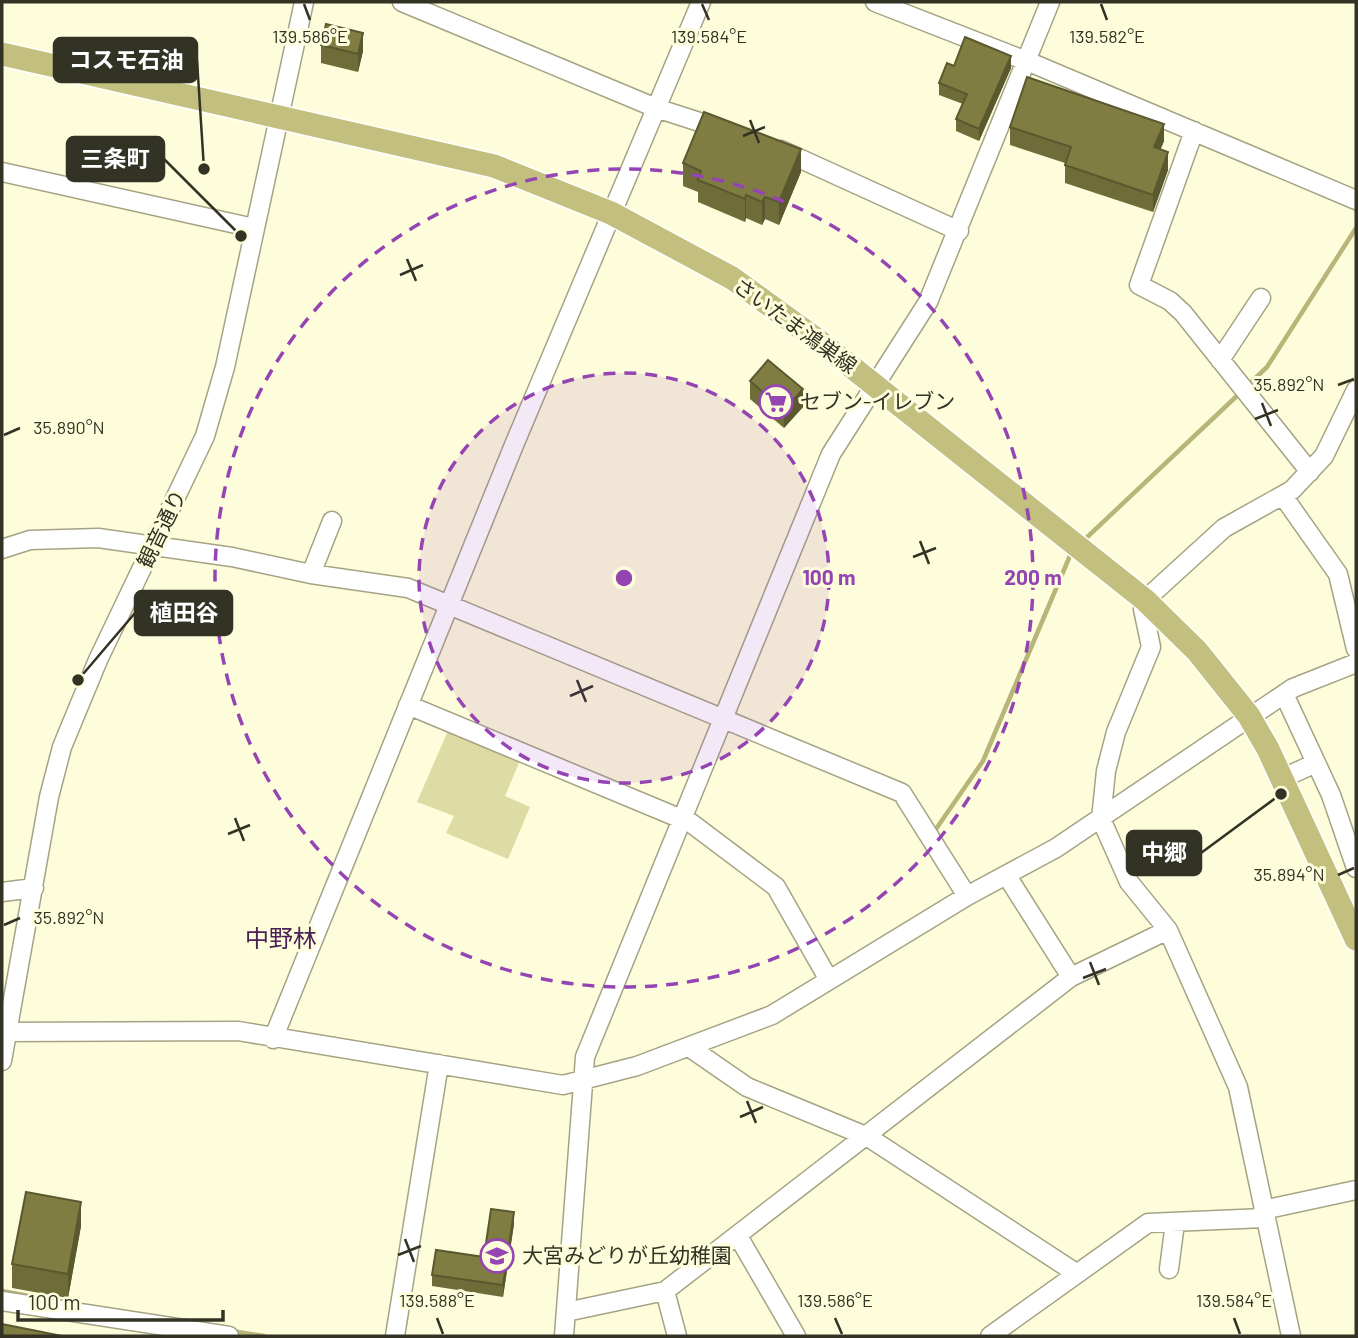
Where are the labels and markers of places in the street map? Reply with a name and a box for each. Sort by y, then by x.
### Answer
callout: コスモ石油 [54,38,197,82]
callout: 三条町 [67,137,164,181]
supermarket icon: セブン-イレブン [757,383,795,421]
place label: セブン-イレブン [800,388,955,413]
centre of rings [612,566,636,590]
callout: 植田谷 [135,591,232,635]
callout: 中郷 [1127,831,1201,875]
school or university icon: 大宮みどりが丘幼稚園 [478,1237,516,1275]
place label: 大宮みどりが丘幼稚園 [522,1242,732,1267]

